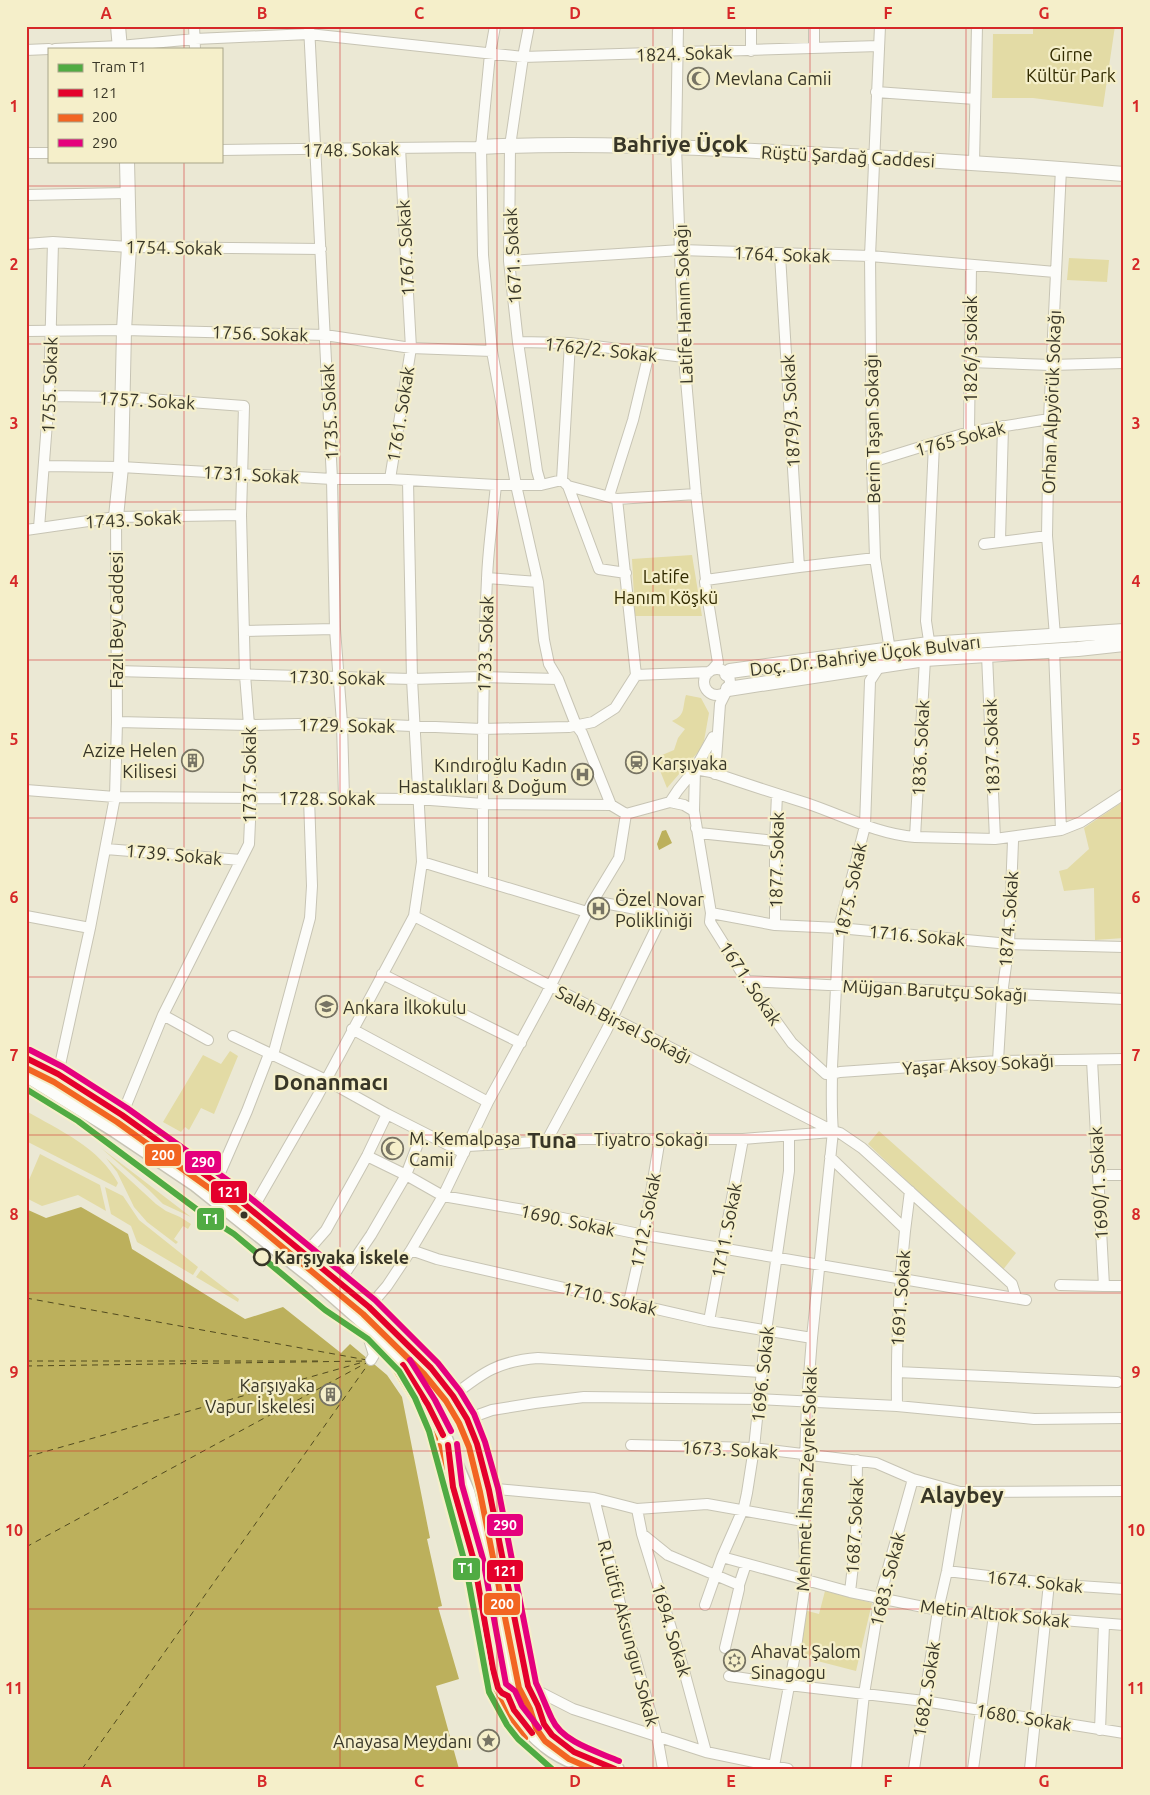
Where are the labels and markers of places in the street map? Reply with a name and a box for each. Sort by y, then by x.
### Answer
mosque icon: Mevlana Camii [687,66,711,90]
place label: Mevlana Camii [715,68,832,88]
place label: Azize Helen Kilisesi [83,740,177,781]
building icon: Azize Helen Kilisesi [181,748,205,772]
station icon: Karşıyaka [624,751,648,775]
place label: Karşıyaka [652,753,727,773]
place label: Kındıroğlu Kadın Hastalıkları & Doğum [398,755,567,796]
hospital icon: Kındıroğlu Kadın Hastalıkları & Doğum [571,763,595,787]
place label: Özel Novar Polikliniği [615,889,704,930]
hospital icon: Özel Novar Polikliniği [587,897,611,921]
school or university icon: Ankara İlkokulu [315,995,339,1019]
place label: Ankara İlkokulu [343,997,466,1017]
place label: M. Kemalpaşa Camii [409,1128,520,1169]
mosque icon: M. Kemalpaşa Camii [381,1136,405,1160]
unlabelled marker [239,1210,249,1220]
place label: Karşıyaka İskele [274,1247,409,1268]
marker: Karşıyaka İskele [253,1248,271,1266]
place label: Karşıyaka Vapur İskelesi [205,1375,315,1416]
building icon: Karşıyaka Vapur İskelesi [319,1383,343,1407]
place label: Ahavat Şalom Sinagogu [751,1641,861,1682]
synagogue icon: Ahavat Şalom Sinagogu [723,1649,747,1673]
place icon: Anayasa Meydanı [476,1729,500,1753]
place label: Anayasa Meydanı [333,1731,472,1751]

